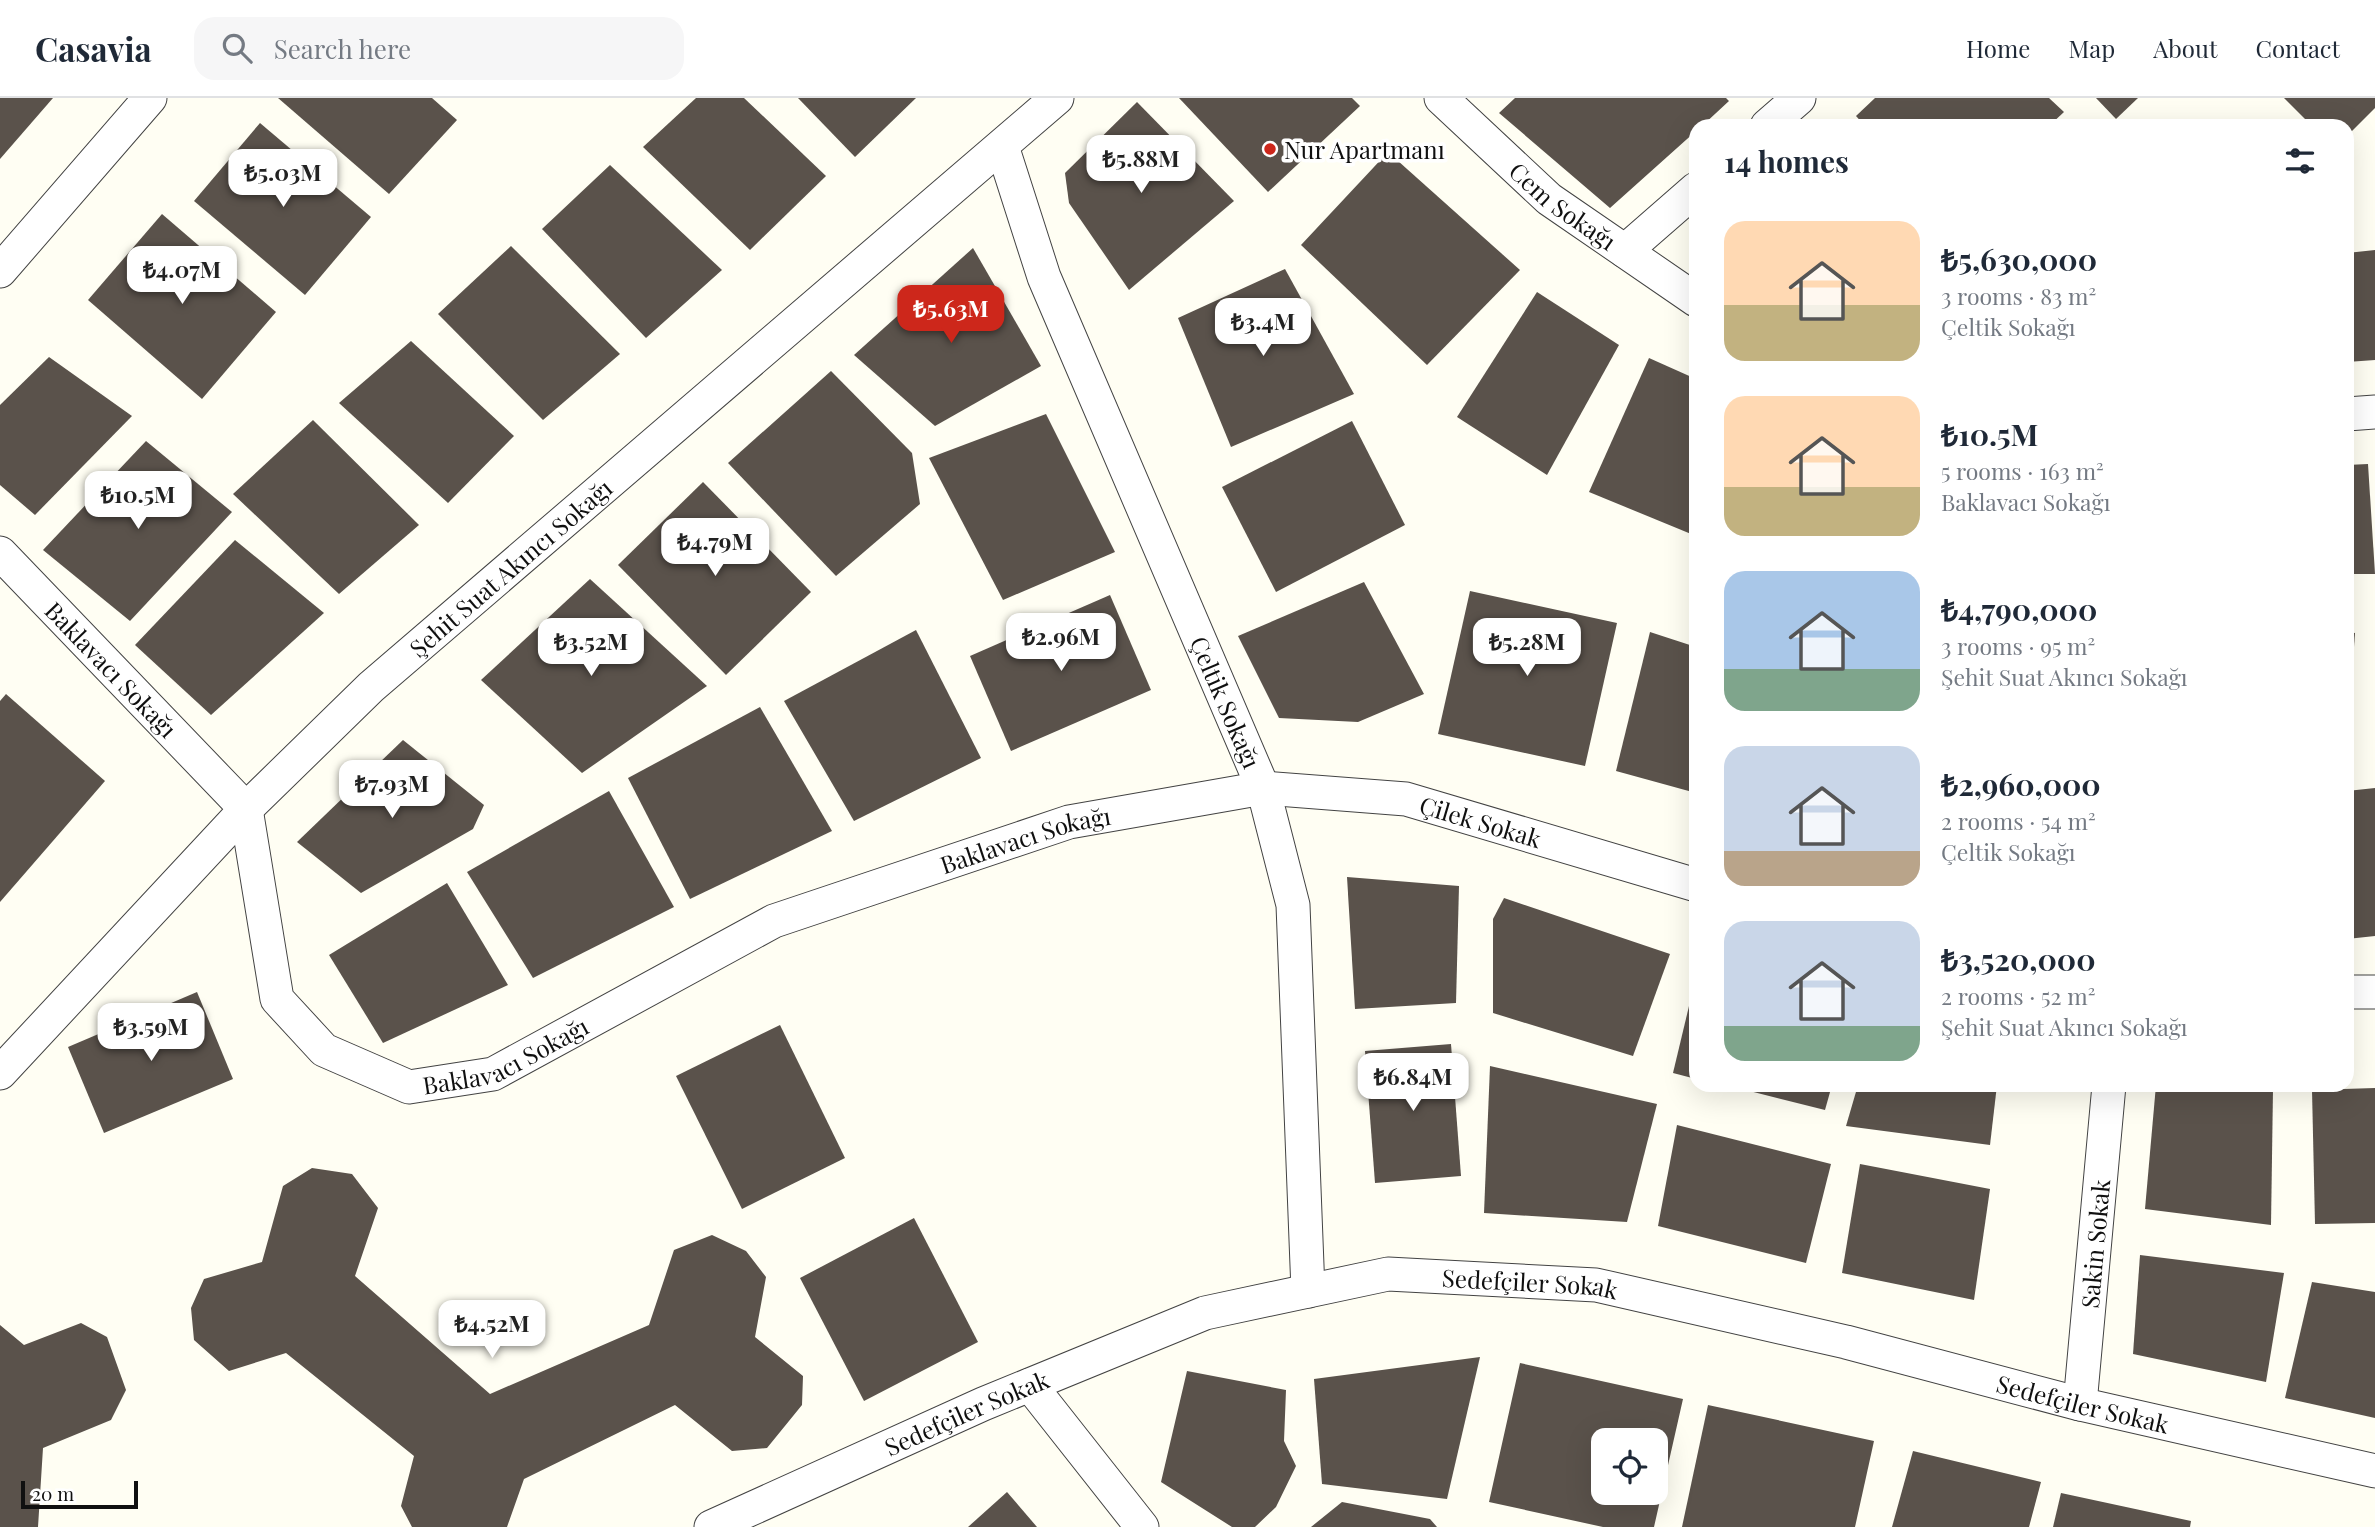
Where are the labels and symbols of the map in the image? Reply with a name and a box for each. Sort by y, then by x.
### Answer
place label: Nur Apartmanı [1284,133,1445,165]
pin: ₺5.88M [1084,136,1198,195]
marker: Nur Apartmanı [1262,141,1278,157]
pin: ₺5.03M [226,150,340,209]
street label: Cem Sokağı [1503,154,1623,257]
pin: ₺4.07M [125,246,239,306]
pin: ₺5.63M [894,286,1008,345]
pin: ₺3.4M [1214,299,1312,358]
street label: Şehit Suat Akıncı Sokağı [402,471,618,663]
pin: ₺10.5M [81,472,195,531]
pin: ₺4.79M [658,518,772,578]
street label: Baklavacı Sokağı [39,594,184,744]
pin: ₺2.96M [1004,614,1118,673]
pin: ₺3.52M [534,618,648,678]
pin: ₺5.28M [1470,618,1584,678]
street label: Çeltik Sokağı [1184,631,1269,773]
pin: ₺7.93M [335,760,449,820]
street label: Çilek Sokak [1416,788,1546,855]
street label: Baklavacı Sokağı [936,799,1113,880]
pin: ₺3.59M [94,1004,208,1063]
street label: Baklavacı Sokağı [420,1009,594,1101]
pin: ₺6.84M [1356,1054,1470,1113]
street label: Sakin Sokak [2073,1177,2116,1310]
street label: Sedefçiler Sokak [1441,1261,1622,1306]
pin: ₺4.52M [435,1300,549,1360]
street label: Sedefçiler Sokak [879,1362,1054,1463]
street label: Sedefçiler Sokak [1993,1367,2173,1440]
scale bar [21,1478,138,1510]

